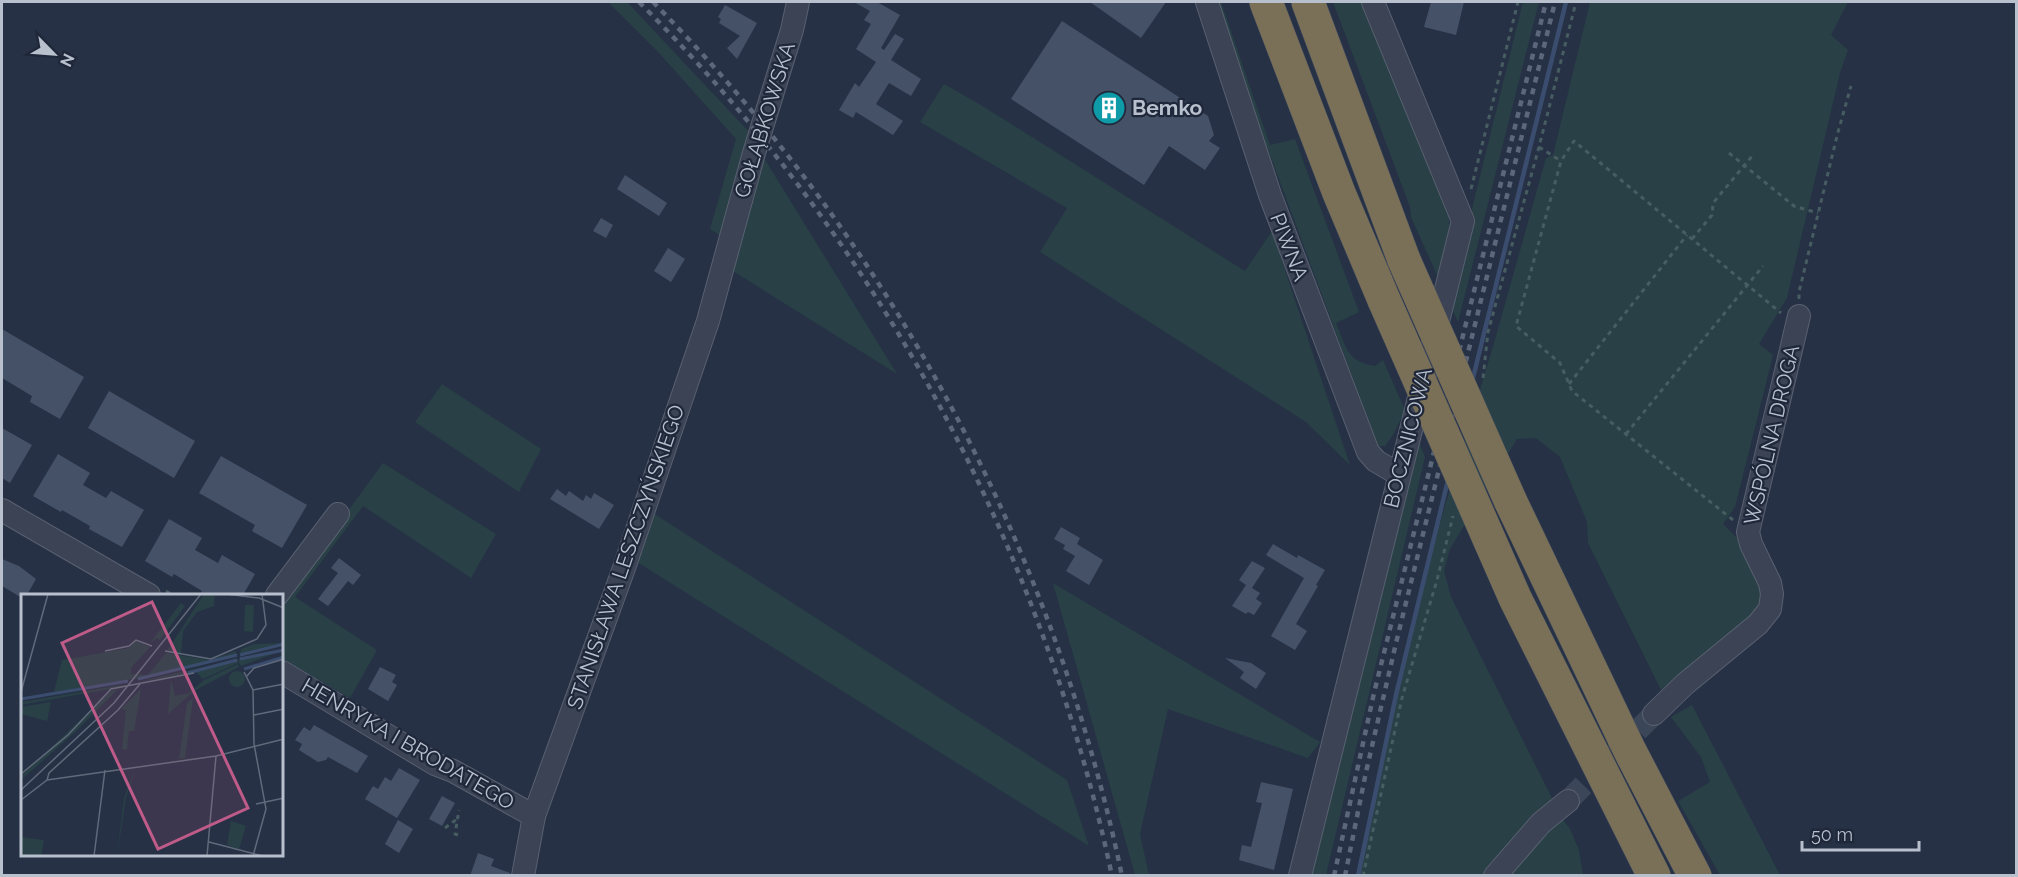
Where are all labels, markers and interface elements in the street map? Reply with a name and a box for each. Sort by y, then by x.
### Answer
north arrow [24,24,84,84]
street label: GOŁĄBKOWSKA [729,39,800,201]
text: N [56,51,78,70]
building icon: Bemko [1091,90,1127,126]
place label: Bemko [1132,95,1203,120]
street label: PIWNA [1265,209,1314,284]
street label: WSPÓLNA DROGA [1739,342,1804,527]
street label: BOCZNICOWA [1378,365,1437,510]
street label: STANISŁAWA LESZCZYŃSKIEGO [562,401,689,712]
inset map [21,594,284,856]
street label: HENRYKA I BRODATEGO [298,672,519,815]
scale bar [1802,814,1919,852]
text: 50 m [1811,824,1853,845]

